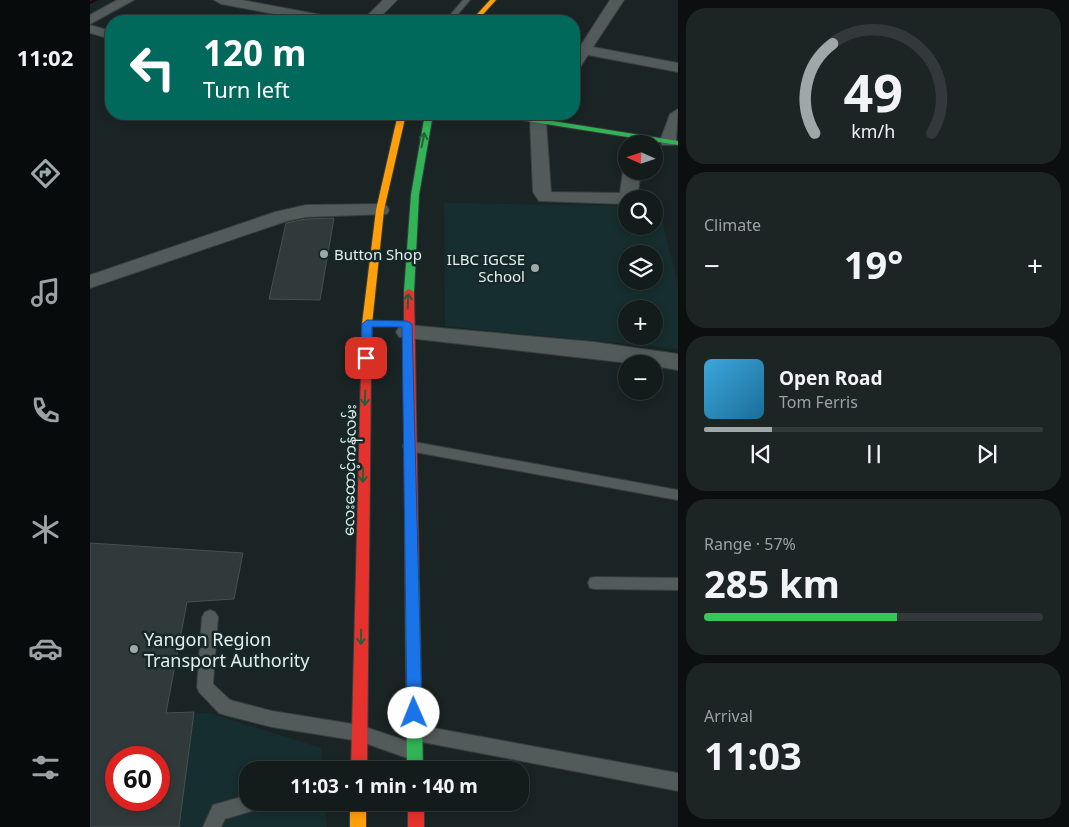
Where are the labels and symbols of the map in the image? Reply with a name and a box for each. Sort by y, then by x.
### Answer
one-way arrow [419,132,428,148]
north arrow [618,135,662,180]
place label: Button Shop [334,244,422,264]
marker: Button Shop [318,248,330,260]
place label: ILBC IGCSE School [447,249,525,286]
marker: ILBC IGCSE School [529,262,541,274]
one-way arrow [403,294,413,310]
pin [345,337,387,379]
one-way arrow [361,390,370,406]
street label: လေးထောင့်ကန်လမ်း [338,404,363,536]
one-way arrow [359,467,368,483]
place label: Yangon Region Transport Authority [144,627,310,672]
one-way arrow [356,629,366,645]
marker: Yangon Region Transport Authority [128,643,140,655]
position arrow [387,686,439,738]
speed limit sign: 60 [105,746,170,811]

